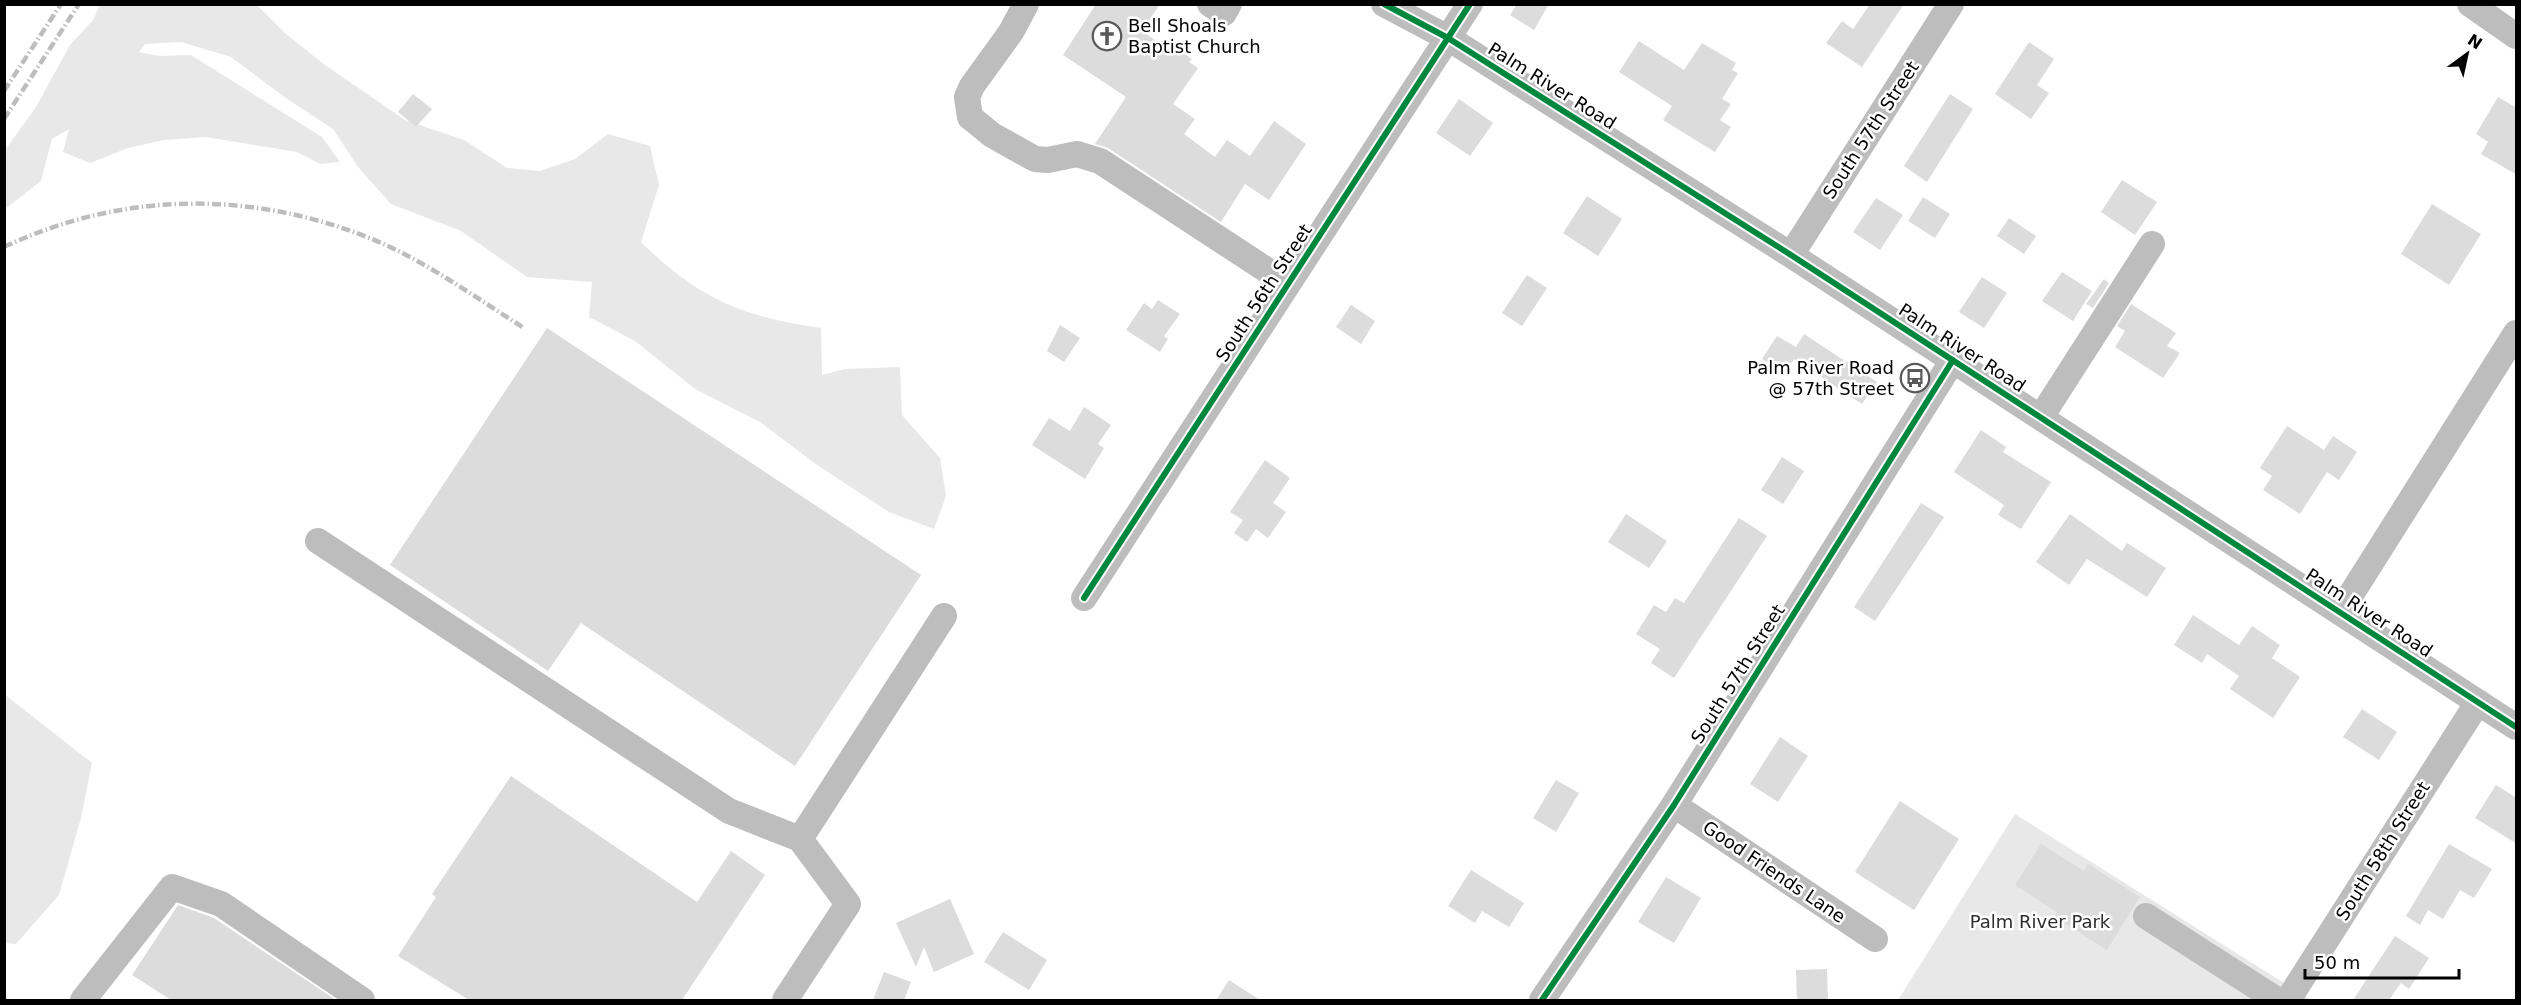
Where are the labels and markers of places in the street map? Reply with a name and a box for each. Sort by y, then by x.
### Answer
place label: Bell Shoals Baptist Church [1128,15,1261,57]
church icon: Bell Shoals Baptist Church [1091,20,1123,52]
place label: Palm River Road @ 57th Street [1747,357,1894,399]
bus stop icon: Palm River Road @ 57th Street [1899,362,1931,394]

